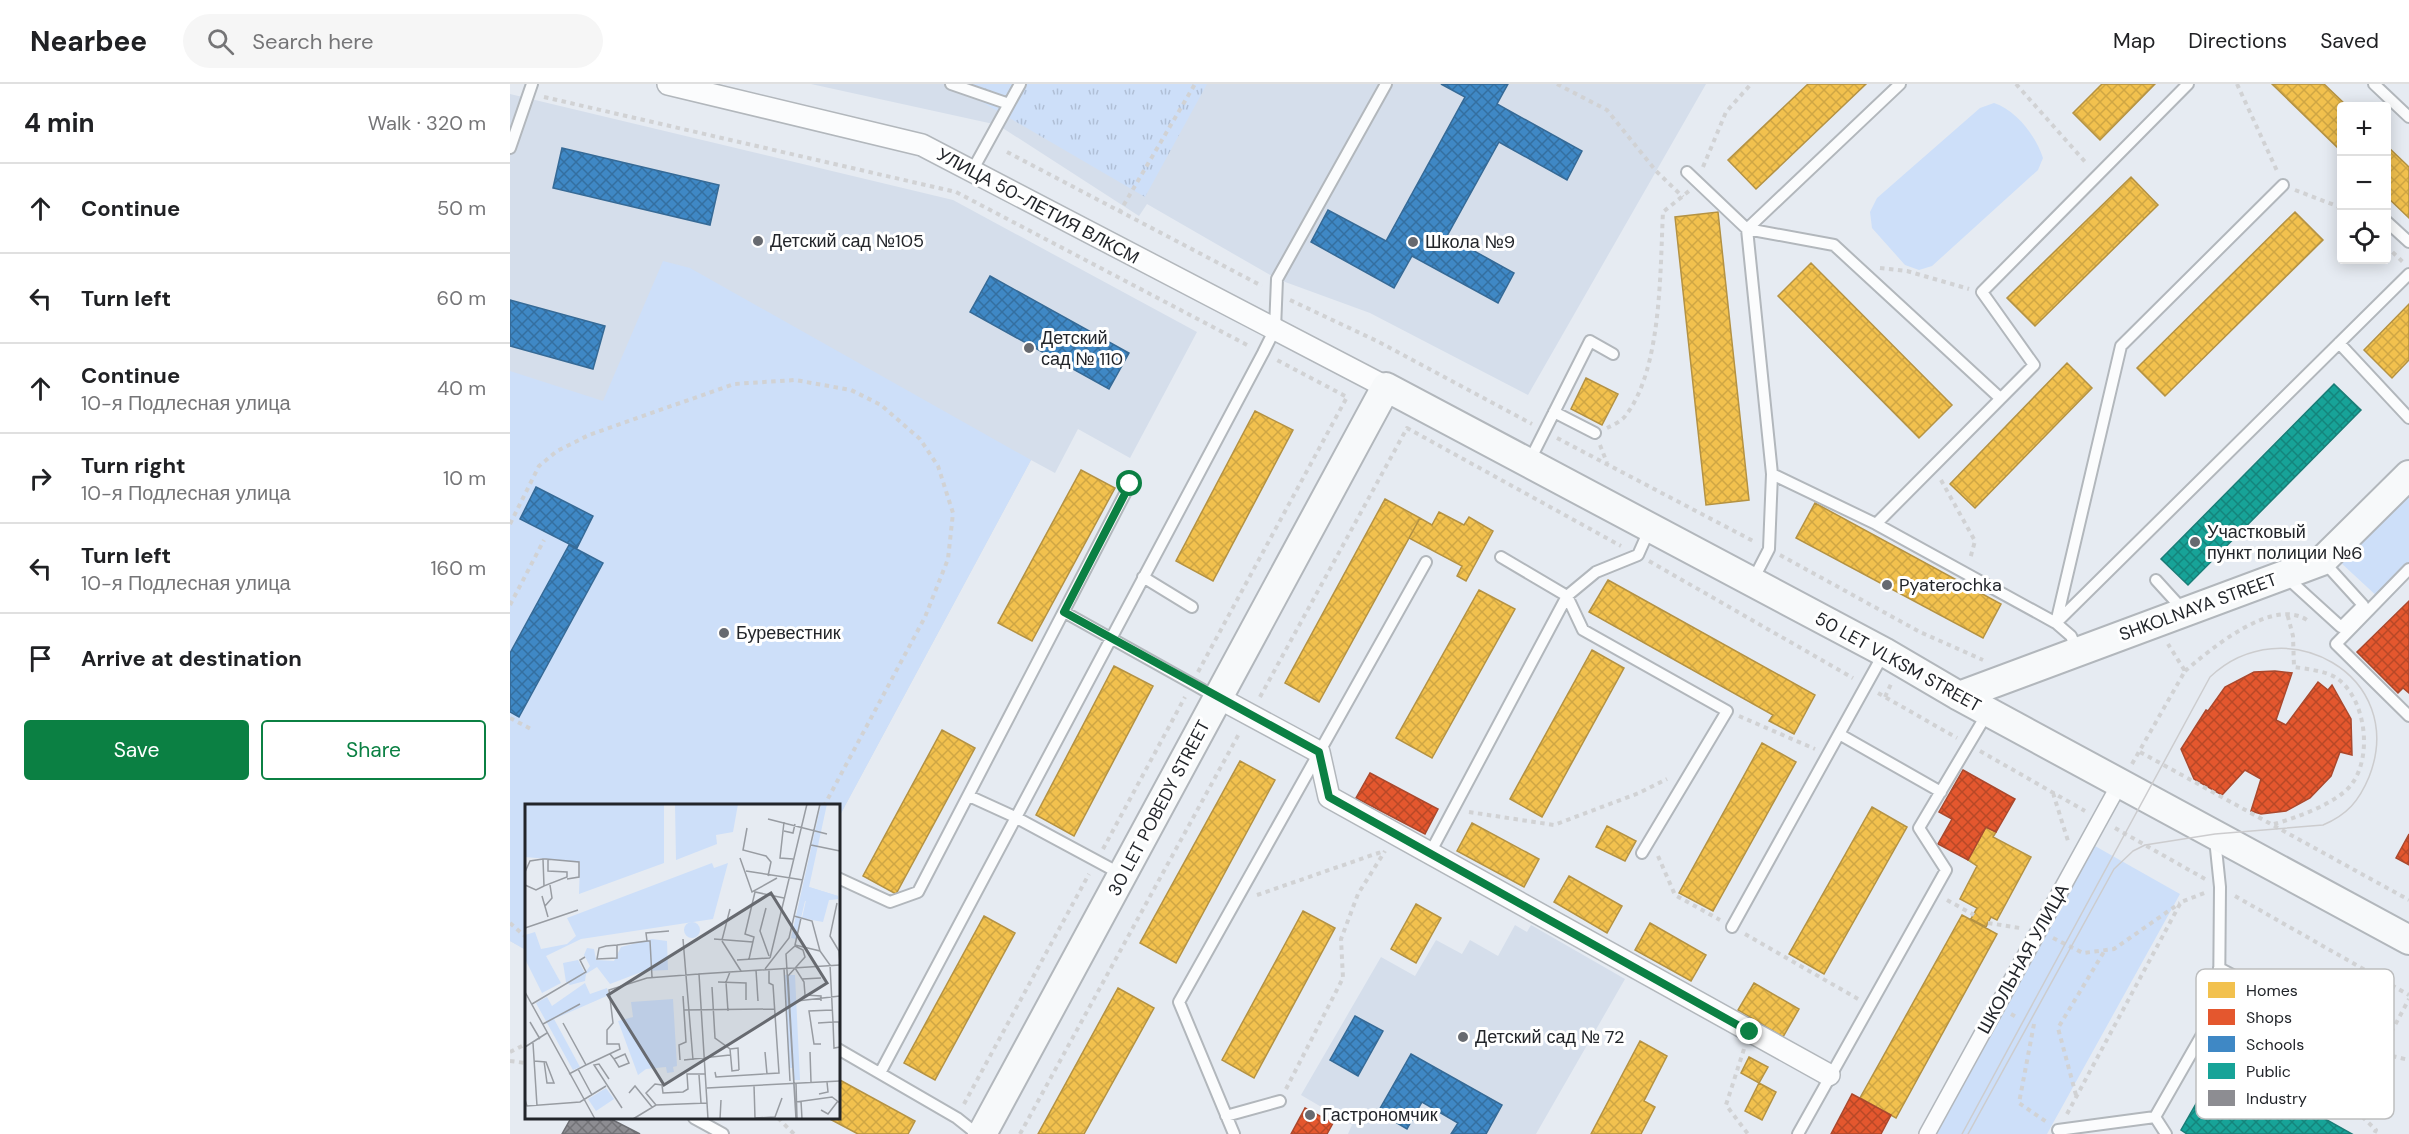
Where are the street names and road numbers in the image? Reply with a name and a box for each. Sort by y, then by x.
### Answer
street label: УЛИЦА 50-ЛЕТИЯ ВЛКСМ [933,142,1143,270]
street label: SHKOLNAYA STREET [2116,567,2280,647]
street label: 50 LET VLKSM STREET [1811,606,1985,718]
street label: 30 LET POBEDY STREET [1102,716,1216,900]
street label: ШКОЛЬНАЯ УЛИЦА [1972,880,2074,1038]

